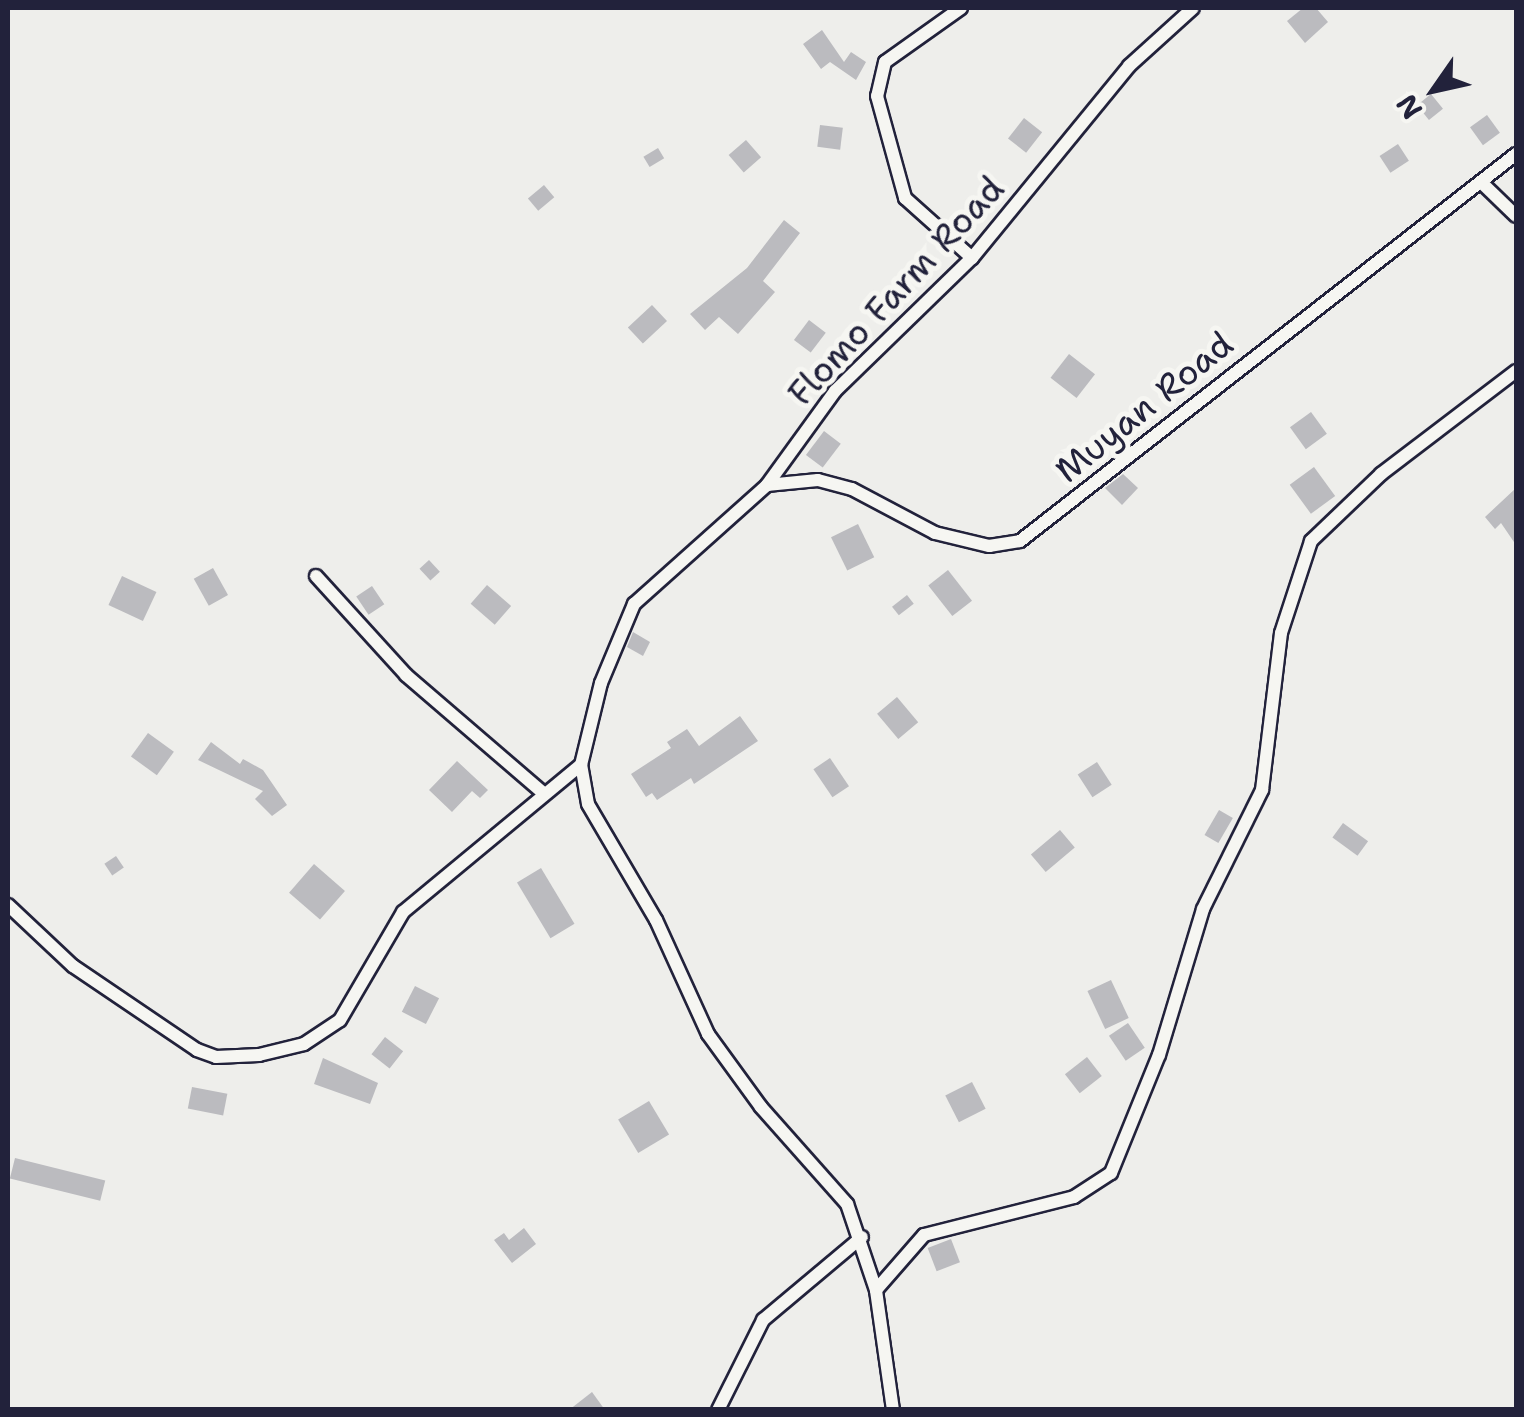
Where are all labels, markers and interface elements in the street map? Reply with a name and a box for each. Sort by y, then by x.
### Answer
north arrow [1384,40,1484,140]
text: N [1387,87,1431,127]
street label: Flomo Farm Road [779,168,1013,414]
street label: Muyan Road [1047,323,1241,491]

